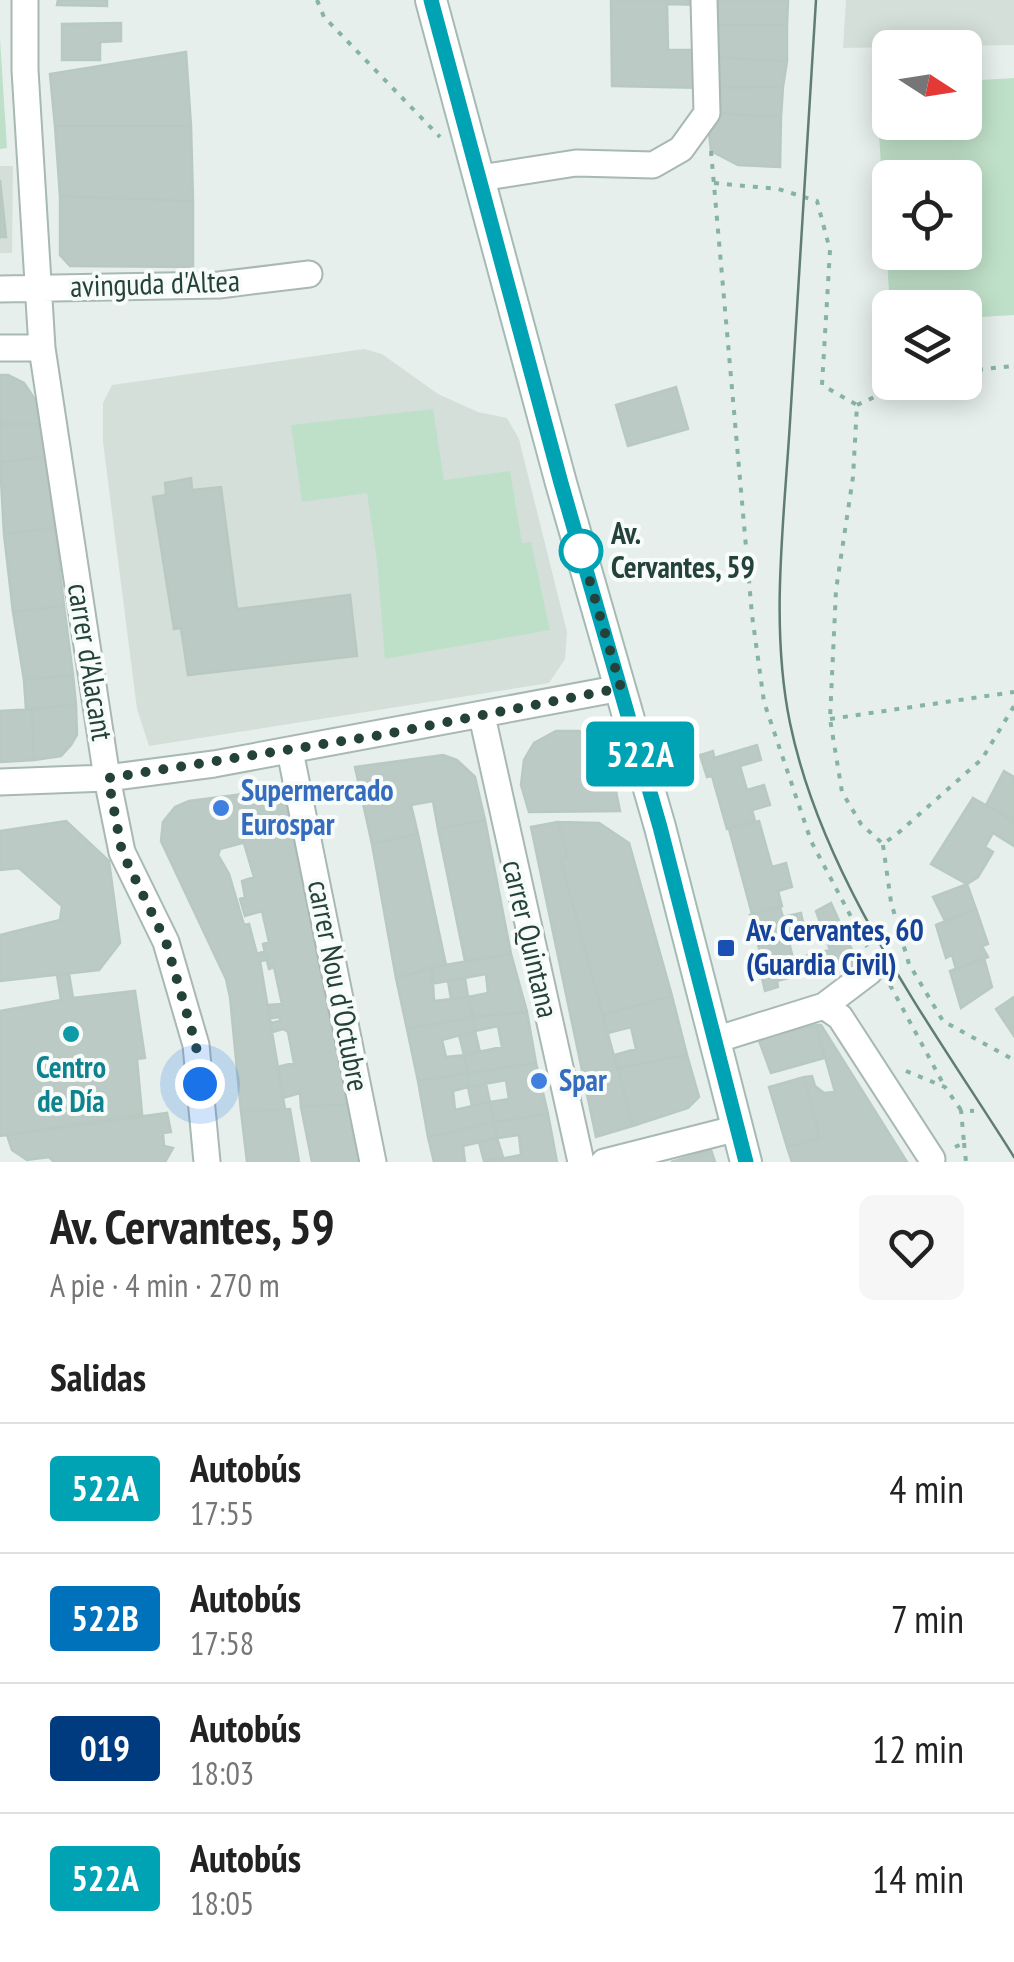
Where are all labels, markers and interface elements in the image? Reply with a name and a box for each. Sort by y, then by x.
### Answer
north arrow [872,30,982,140]
map controls [872,30,982,400]
button: locate [872,160,982,270]
street label: avinguda d'Altea [69,260,240,305]
button: layers [872,290,982,400]
place label: Av. Cervantes, 59 [610,513,755,586]
marker: Av. Cervantes, 59 [560,530,602,572]
street label: carrer d'Alacant [60,580,123,744]
line badge: 522A [570,722,710,786]
text: 522A [606,731,674,777]
place label: Supermercado Eurospar [241,770,394,843]
marker: Supermercado Eurospar [210,797,232,819]
street label: carrer Quintana [494,856,569,1021]
street label: carrer Nou d'Octubre [300,877,379,1095]
place label: Av. Cervantes, 60 (Guardia Civil) [745,910,924,983]
marker: Av. Cervantes, 60 (Guardia Civil) [715,937,737,959]
marker: Centro de Día [60,1023,82,1045]
place label: Centro de Día [36,1047,106,1120]
your location [175,1059,225,1109]
place label: Spar [559,1060,607,1099]
marker: Spar [528,1070,550,1092]
text: Av. Cervantes, 59 [50,1195,335,1257]
button: heart [859,1195,964,1300]
text: A pie · 4 min · 270 m [50,1264,280,1306]
text: Salidas [50,1352,146,1401]
text: Autobús [190,1443,301,1492]
text: 4 min [889,1464,964,1513]
text: 522A [71,1465,139,1511]
text: 17:55 [190,1492,254,1534]
text: Autobús [190,1573,301,1622]
text: 7 min [891,1594,964,1643]
text: 522B [71,1595,139,1641]
text: 17:58 [190,1622,254,1664]
text: Autobús [190,1703,301,1752]
text: 12 min [872,1724,964,1773]
text: 019 [80,1725,130,1771]
text: 18:03 [190,1752,254,1794]
text: Autobús [190,1833,301,1882]
text: 14 min [872,1854,964,1903]
text: 522A [71,1855,139,1901]
text: 18:05 [190,1882,254,1924]

